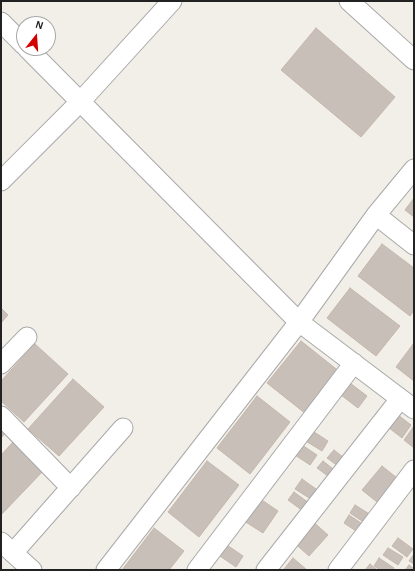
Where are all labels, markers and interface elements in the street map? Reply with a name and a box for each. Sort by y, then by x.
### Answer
north arrow [16,16,56,56]
text: N [34,19,45,31]

